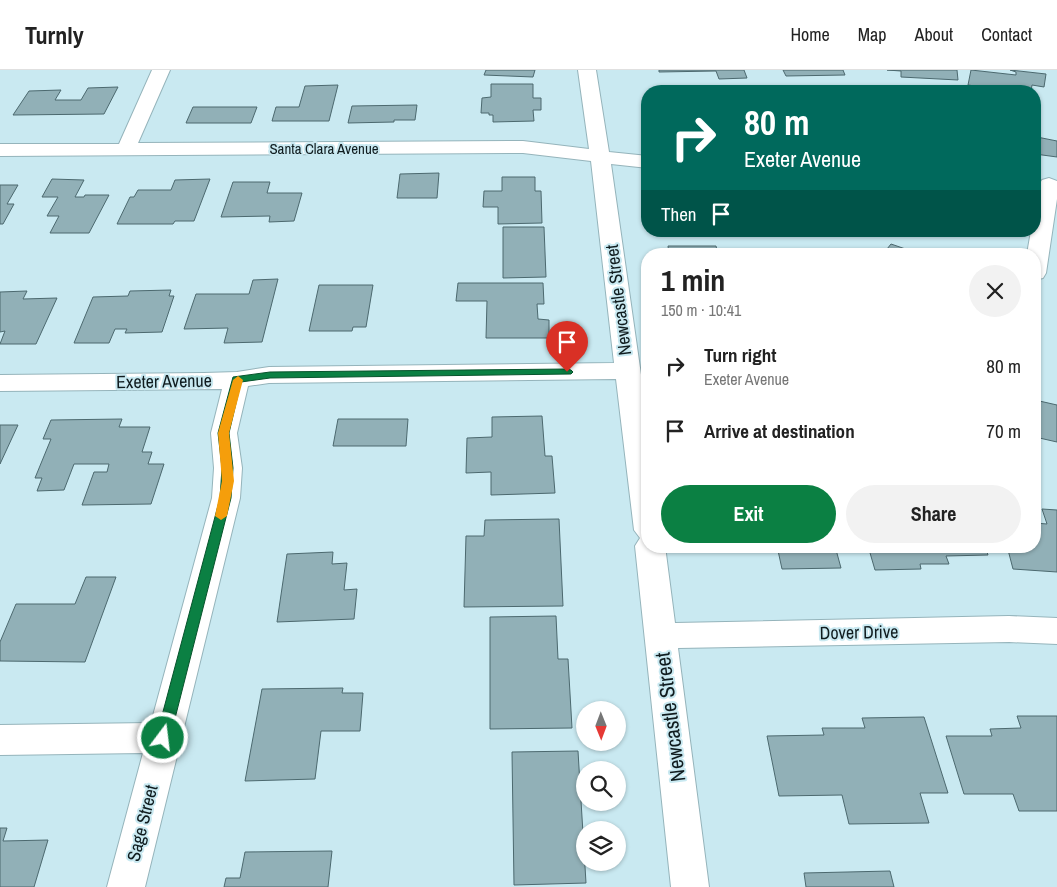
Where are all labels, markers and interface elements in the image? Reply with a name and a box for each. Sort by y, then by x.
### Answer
text: Turnly [25,19,84,51]
text: Home [790,22,830,47]
text: Map [858,22,887,47]
text: About [915,22,953,47]
text: Contact [981,22,1032,47]
text: 80 m [744,99,809,146]
icon: right [661,105,726,170]
street label: Santa Clara Avenue [269,138,379,159]
text: Exeter Avenue [744,144,861,174]
icon: arrive [707,200,735,228]
text: Then [661,201,697,227]
street label: Newcastle Street [599,243,637,357]
text: 1 min [661,260,725,300]
button: close [969,265,1021,317]
text: 150 m · 10:41 [661,299,741,321]
pin [546,321,588,372]
icon: arrive [553,328,581,356]
text: Turn right [704,342,776,368]
icon: right [661,352,689,380]
text: 80 m [986,353,1021,379]
street label: Exeter Avenue [116,368,212,394]
text: Exeter Avenue [704,368,789,390]
icon: arrive [661,417,689,445]
text: Arrive at destination [704,418,855,444]
text: 70 m [986,418,1021,444]
button: Exit [661,485,836,543]
button: Share [846,485,1021,543]
street label: Dover Drive [819,619,899,645]
street label: Newcastle Street [648,650,692,783]
north arrow [576,701,626,751]
map controls [576,701,626,871]
position arrow [136,711,188,763]
button: search [576,761,626,811]
street label: Sage Street [120,782,164,864]
button: layers [576,821,626,871]

